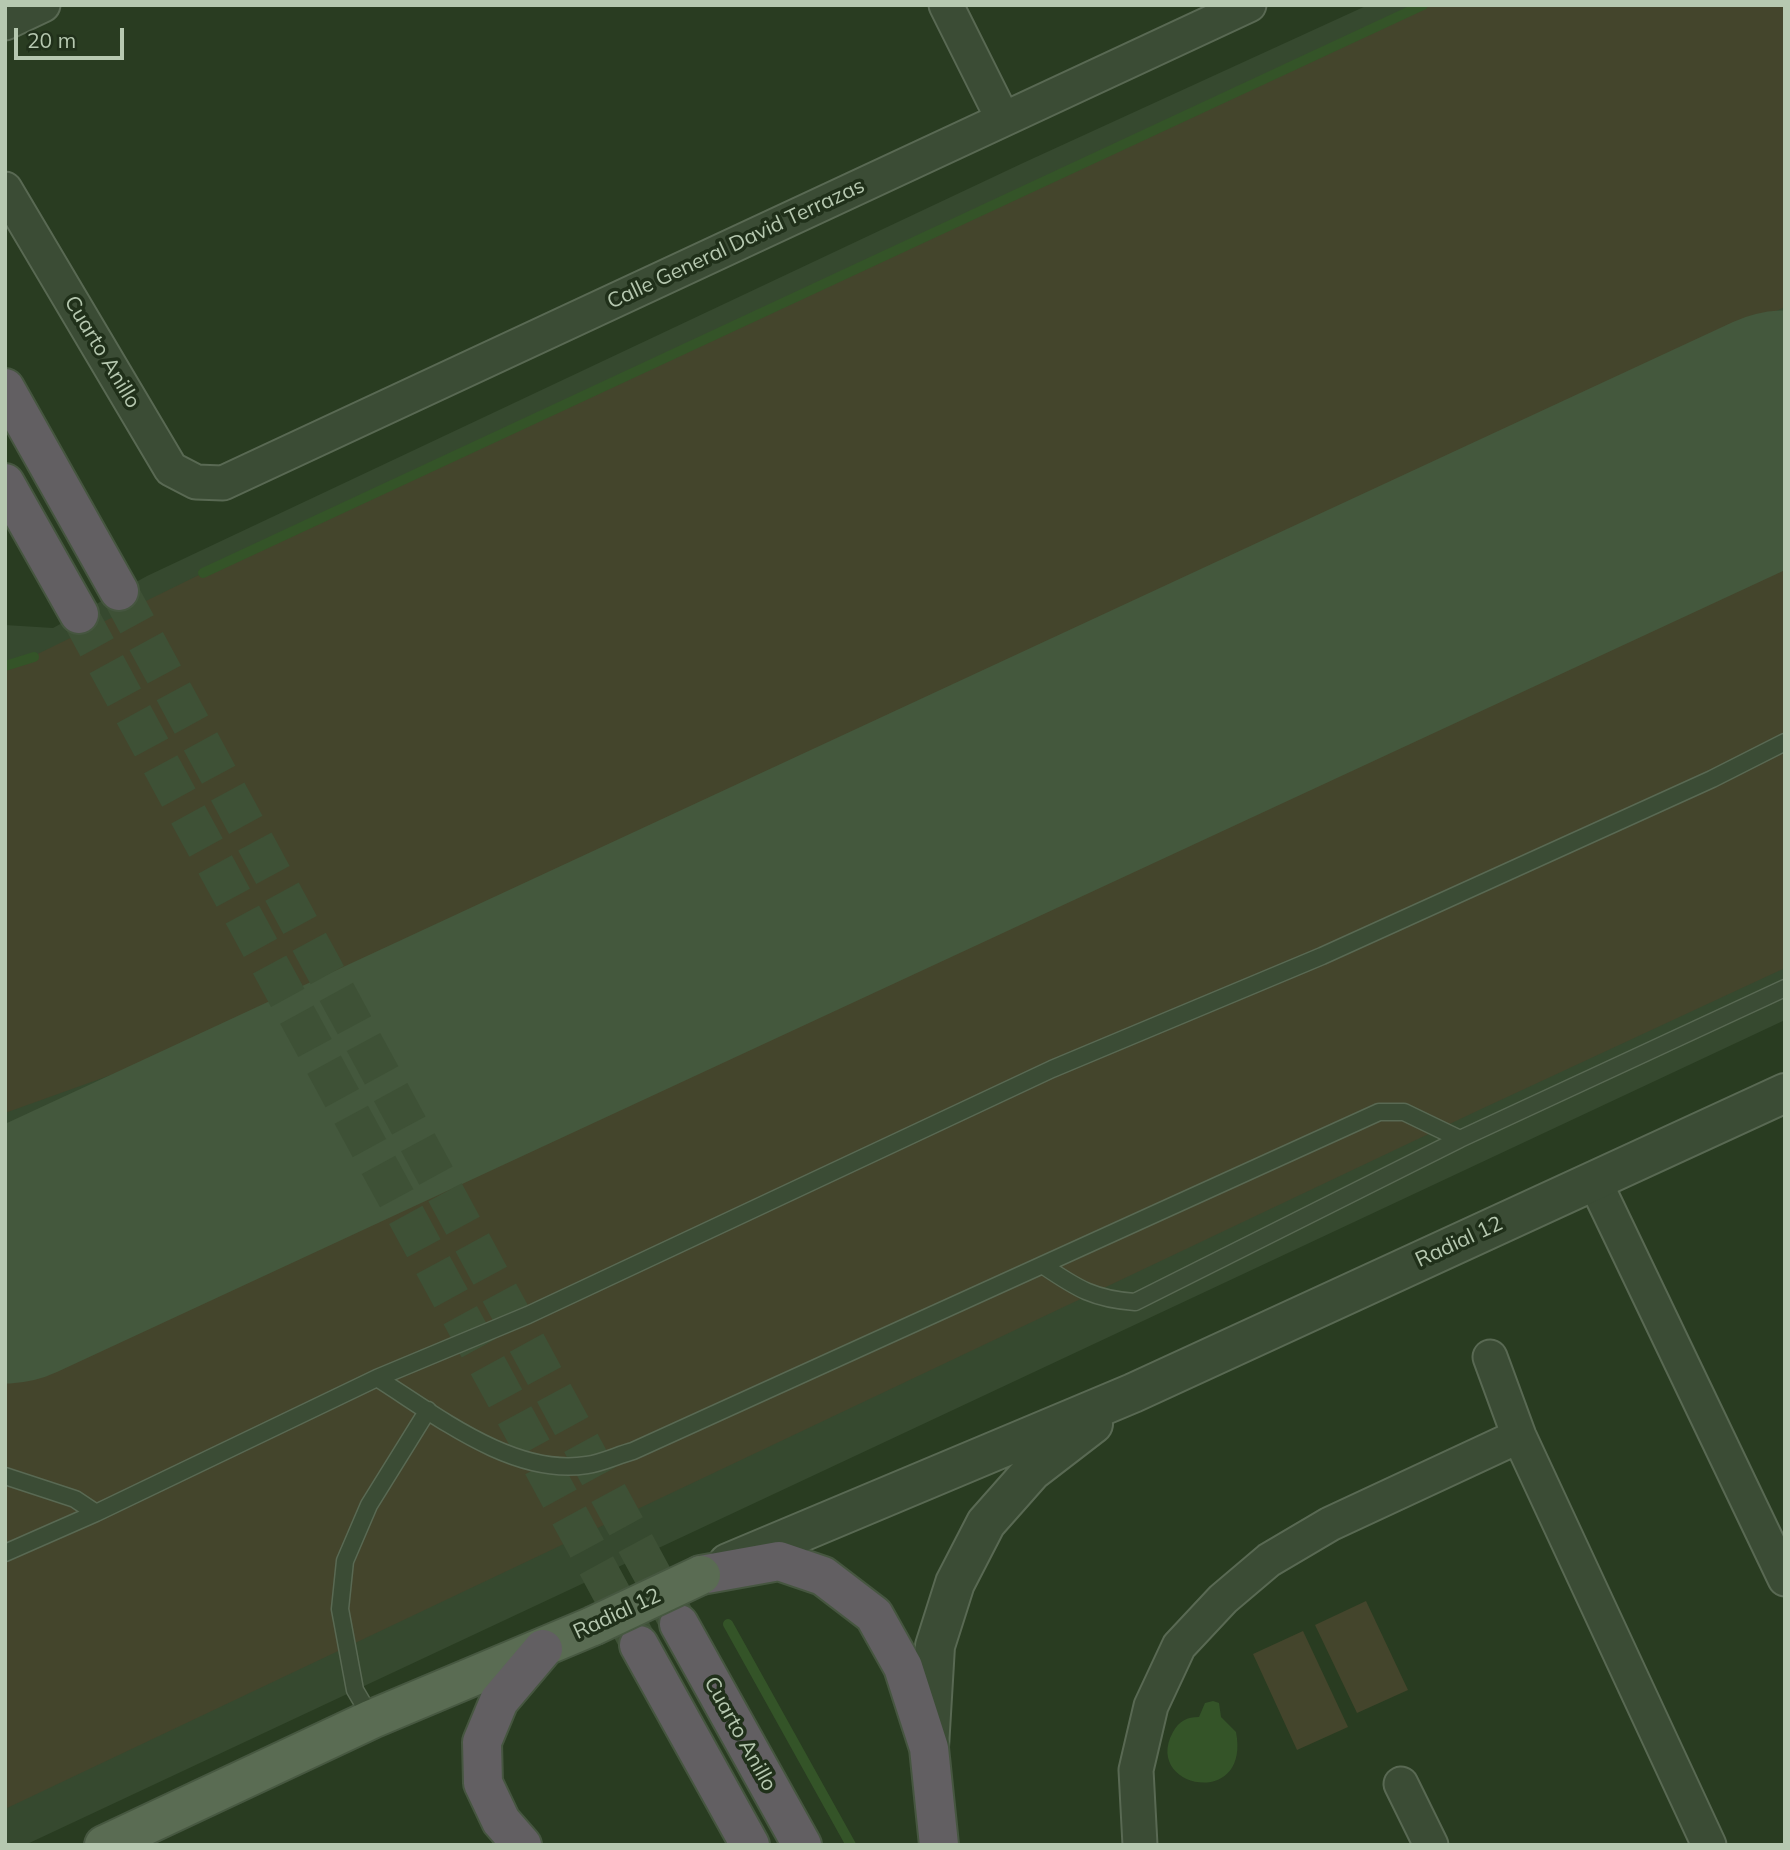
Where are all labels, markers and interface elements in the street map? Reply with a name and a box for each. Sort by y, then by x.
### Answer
scale bar [18,14,128,58]
text: 20 m [27,27,76,53]
street label: Calle General David Terrazas [603,173,869,315]
street label: Cuarto Anillo [59,291,145,413]
street label: Radial 12 [1412,1211,1506,1273]
street label: Radial 12 [570,1583,664,1645]
street label: Cuarto Anillo [698,1673,782,1795]

